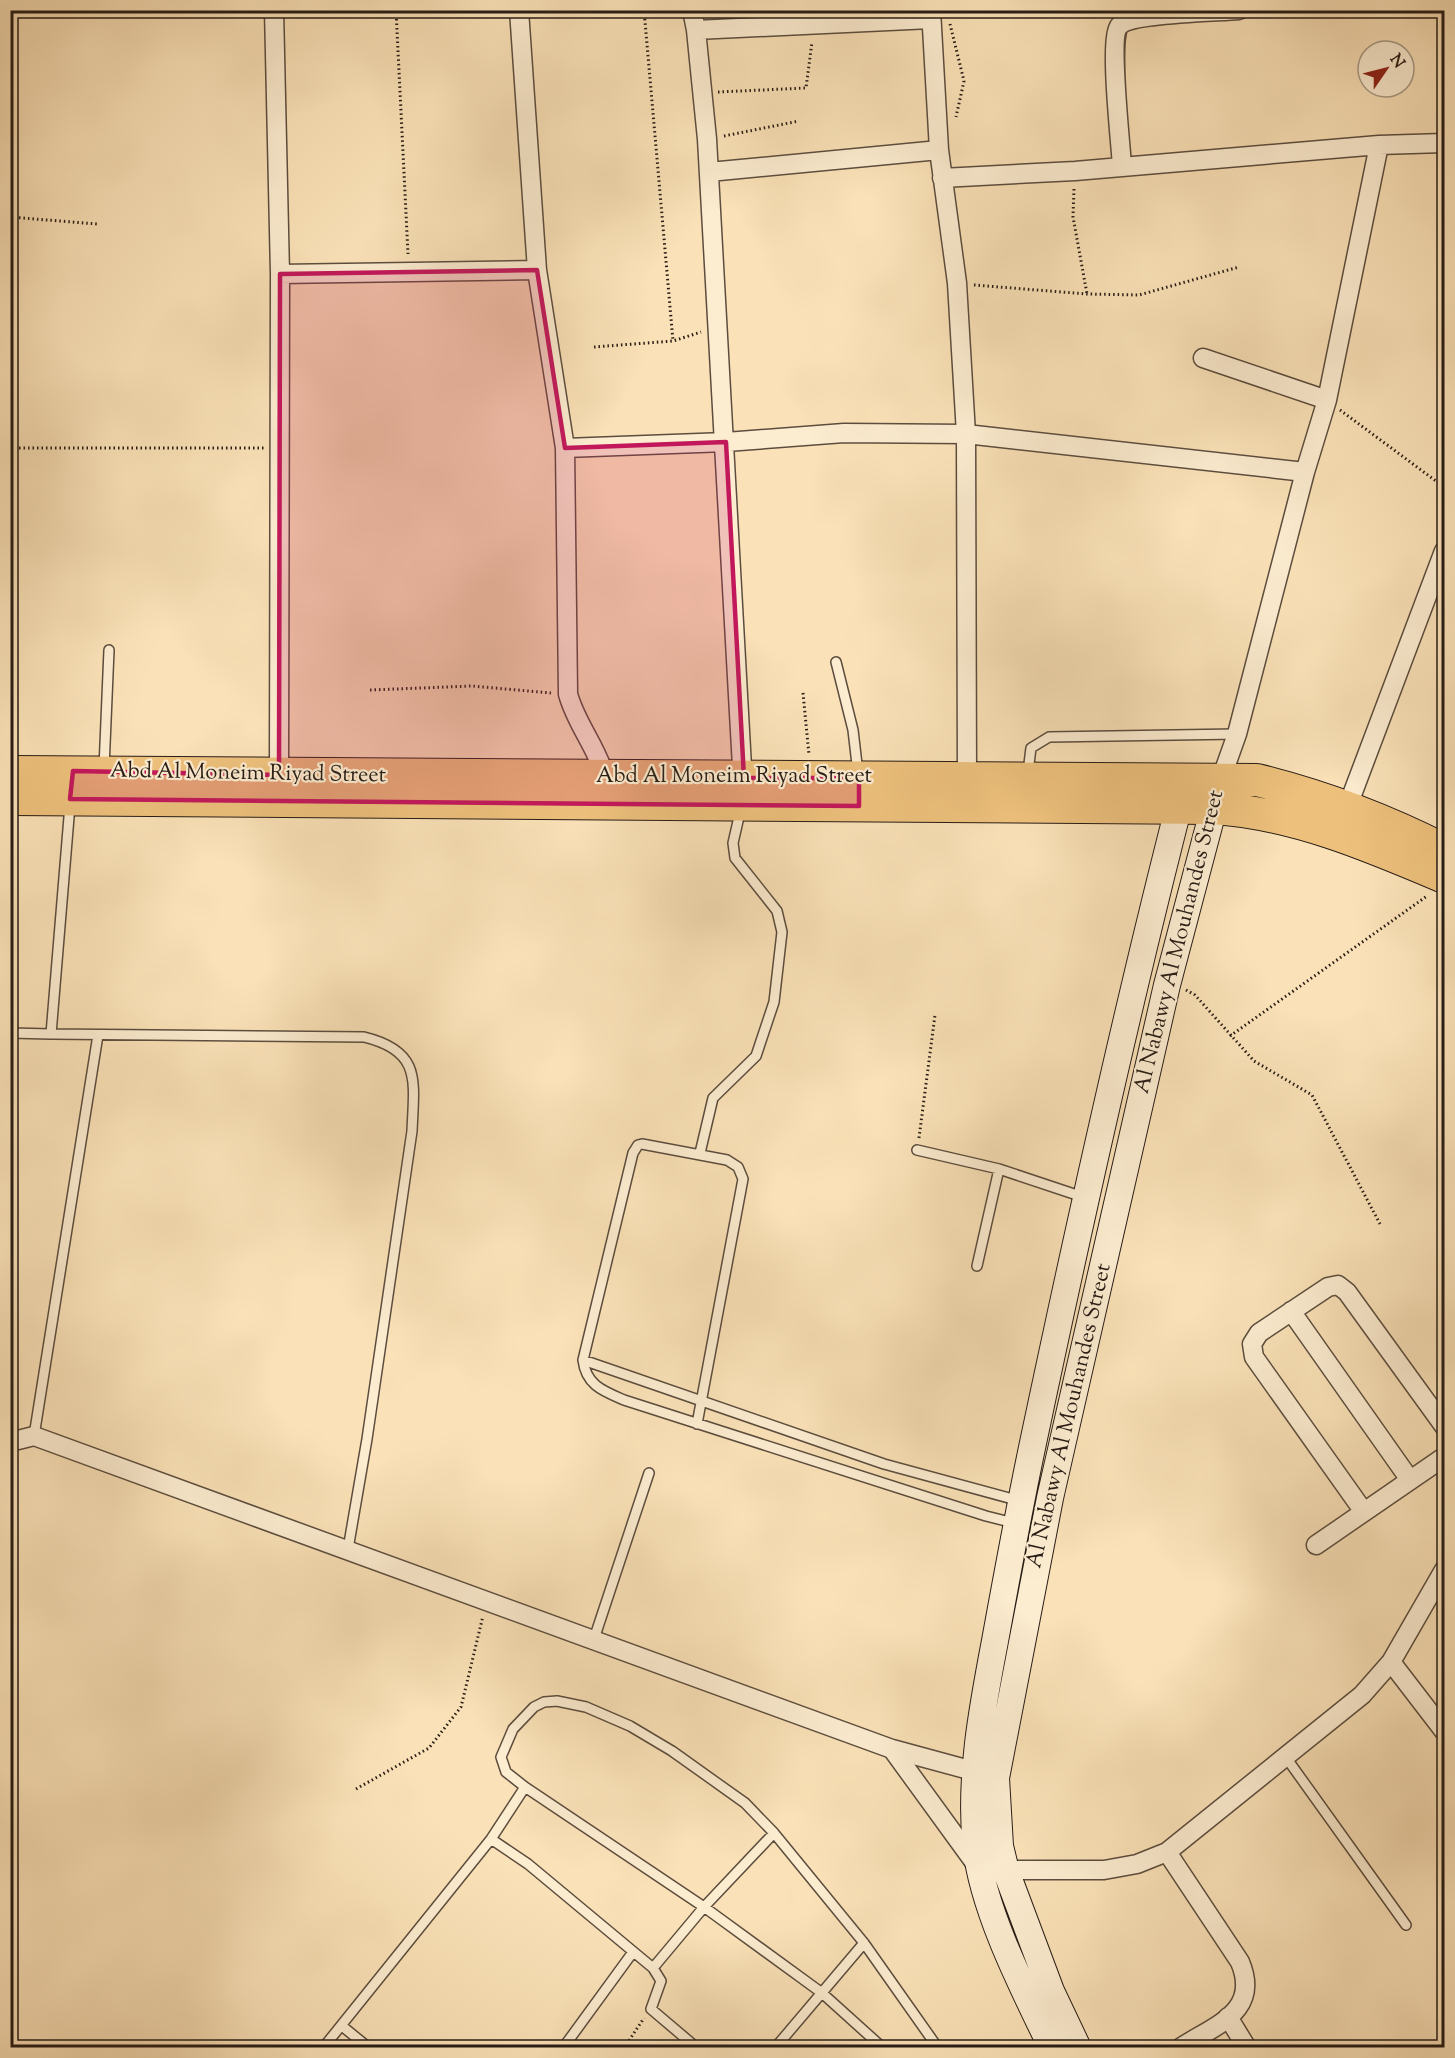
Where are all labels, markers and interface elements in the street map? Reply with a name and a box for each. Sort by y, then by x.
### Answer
north arrow [1356,39,1416,99]
text: N [1383,50,1409,74]
street label: Abd Al Moneim Riyad Street [110,756,387,792]
street label: Abd Al Moneim Riyad Street [596,761,873,793]
street label: Al Nabawy Al Mouhandes Street [1127,786,1233,1097]
street label: Al Nabawy Al Mouhandes Street [1019,1260,1121,1571]

